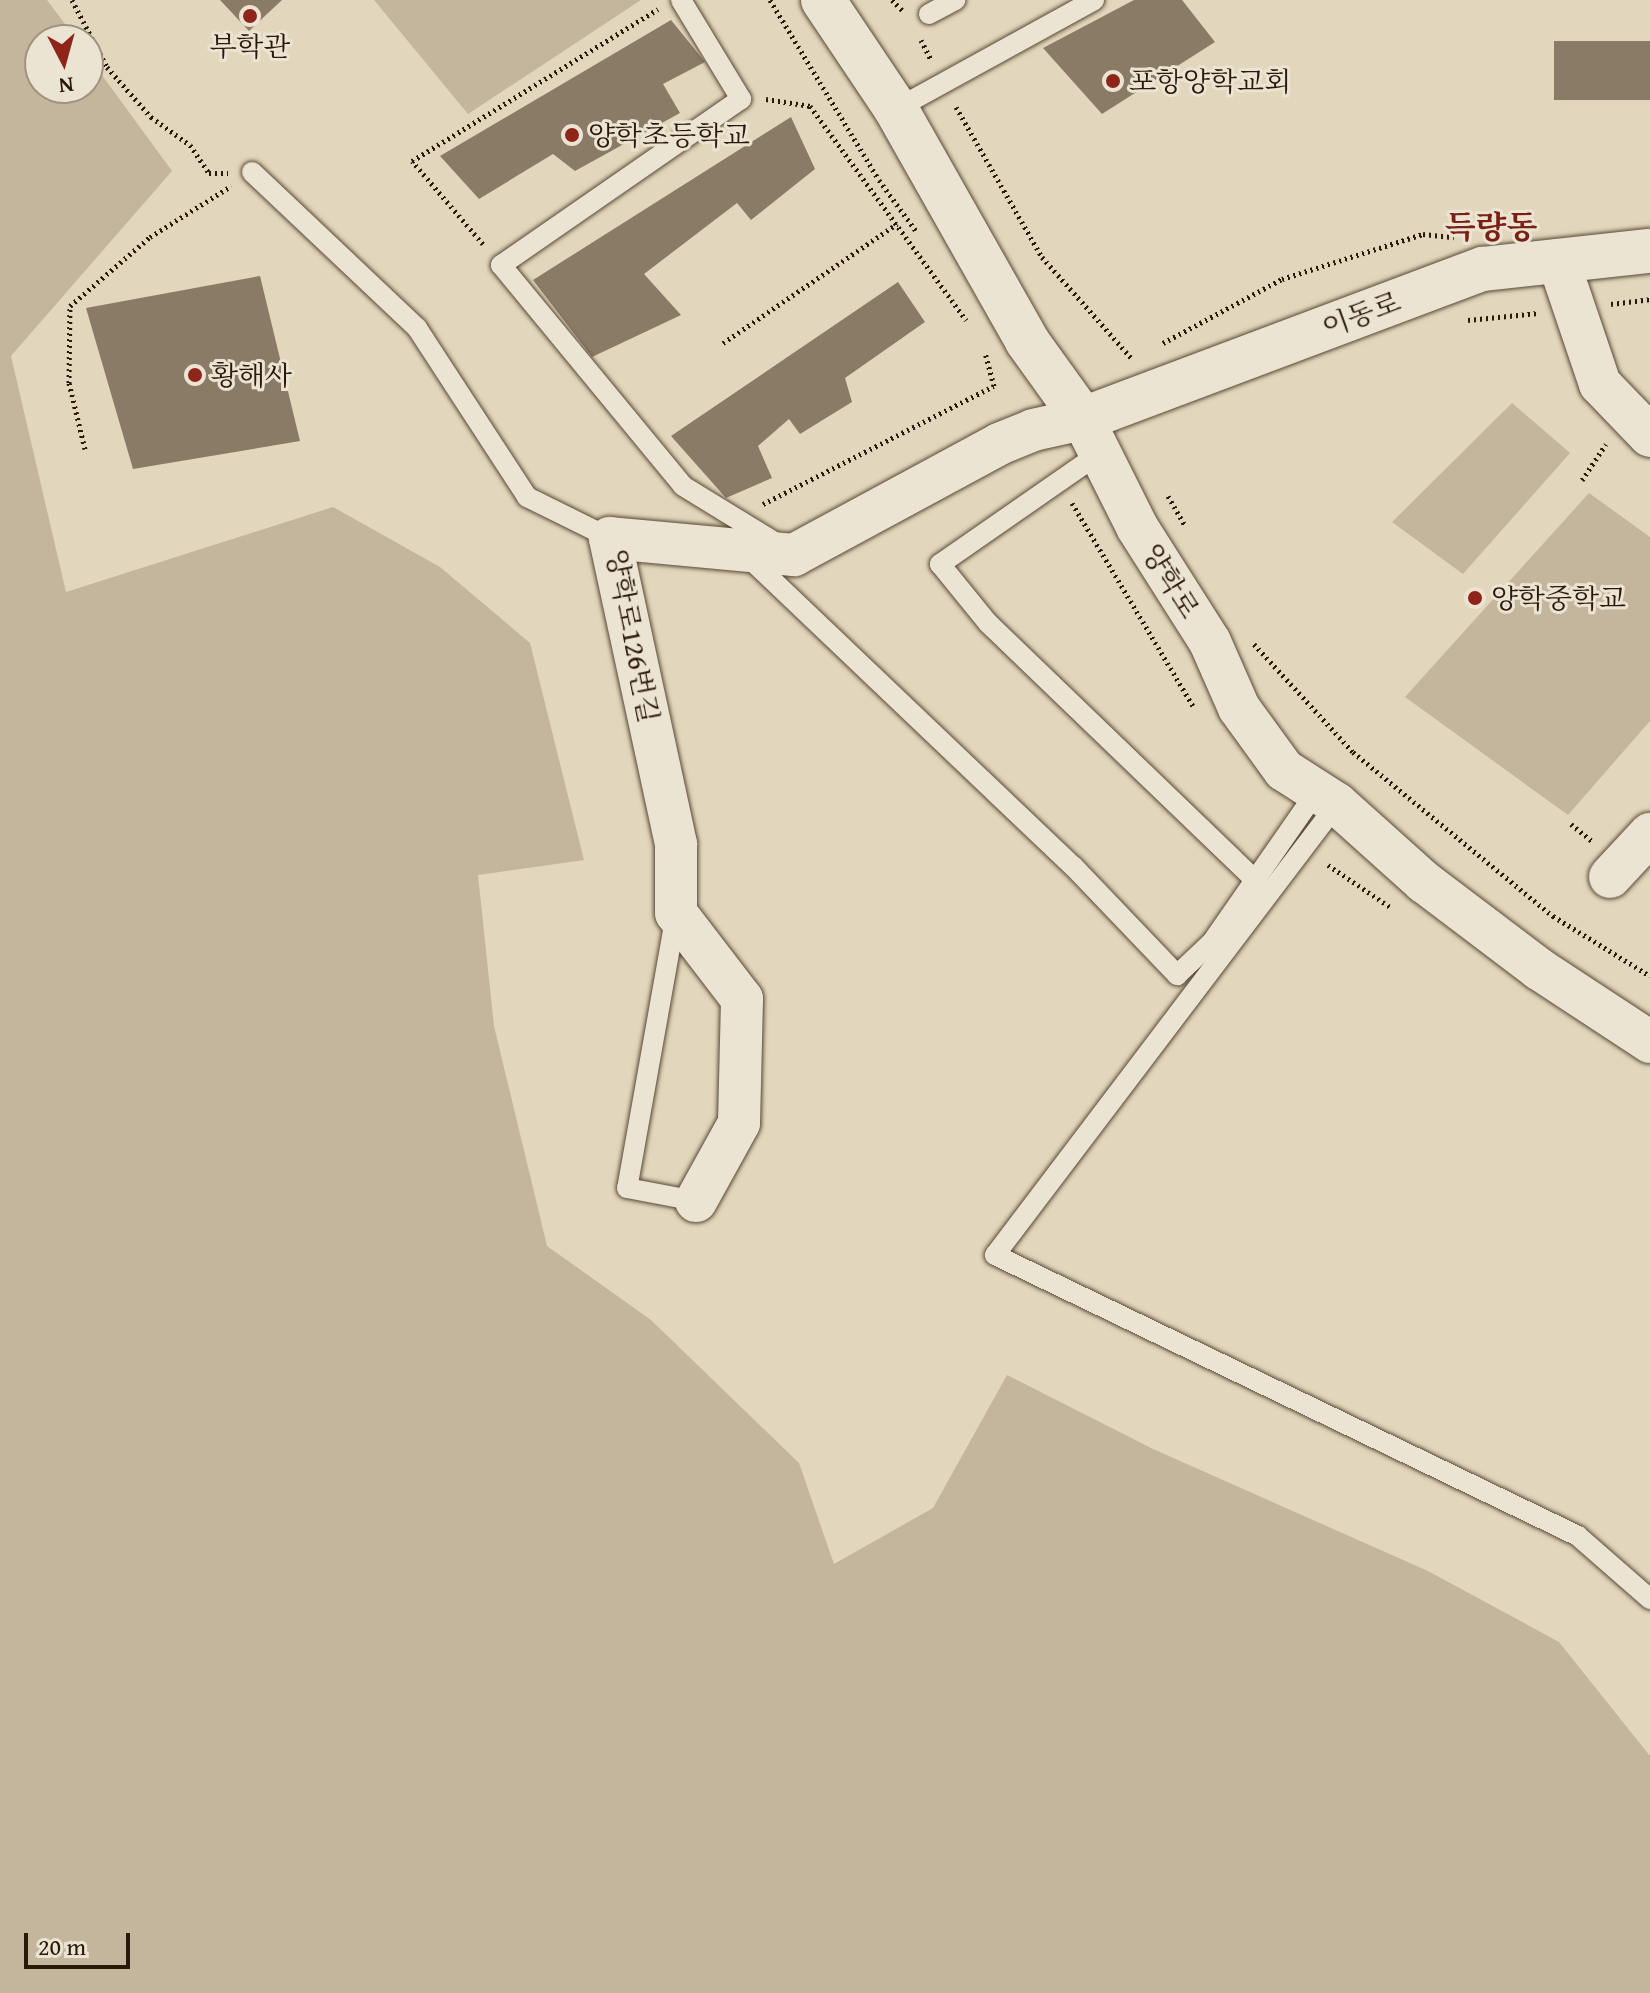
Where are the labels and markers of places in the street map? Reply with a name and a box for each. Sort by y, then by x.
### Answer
marker: 부학관 [241,7,259,25]
place label: 부학관 [209,29,291,63]
place label: 포항양학교회 [1129,64,1291,98]
marker: 포항양학교회 [1104,72,1122,90]
place label: 양학초등학교 [588,118,750,152]
marker: 양학초등학교 [563,126,581,144]
place label: 황해사 [211,358,292,392]
marker: 황해사 [186,366,204,384]
place label: 양학중학교 [1491,581,1626,615]
marker: 양학중학교 [1466,589,1484,607]

